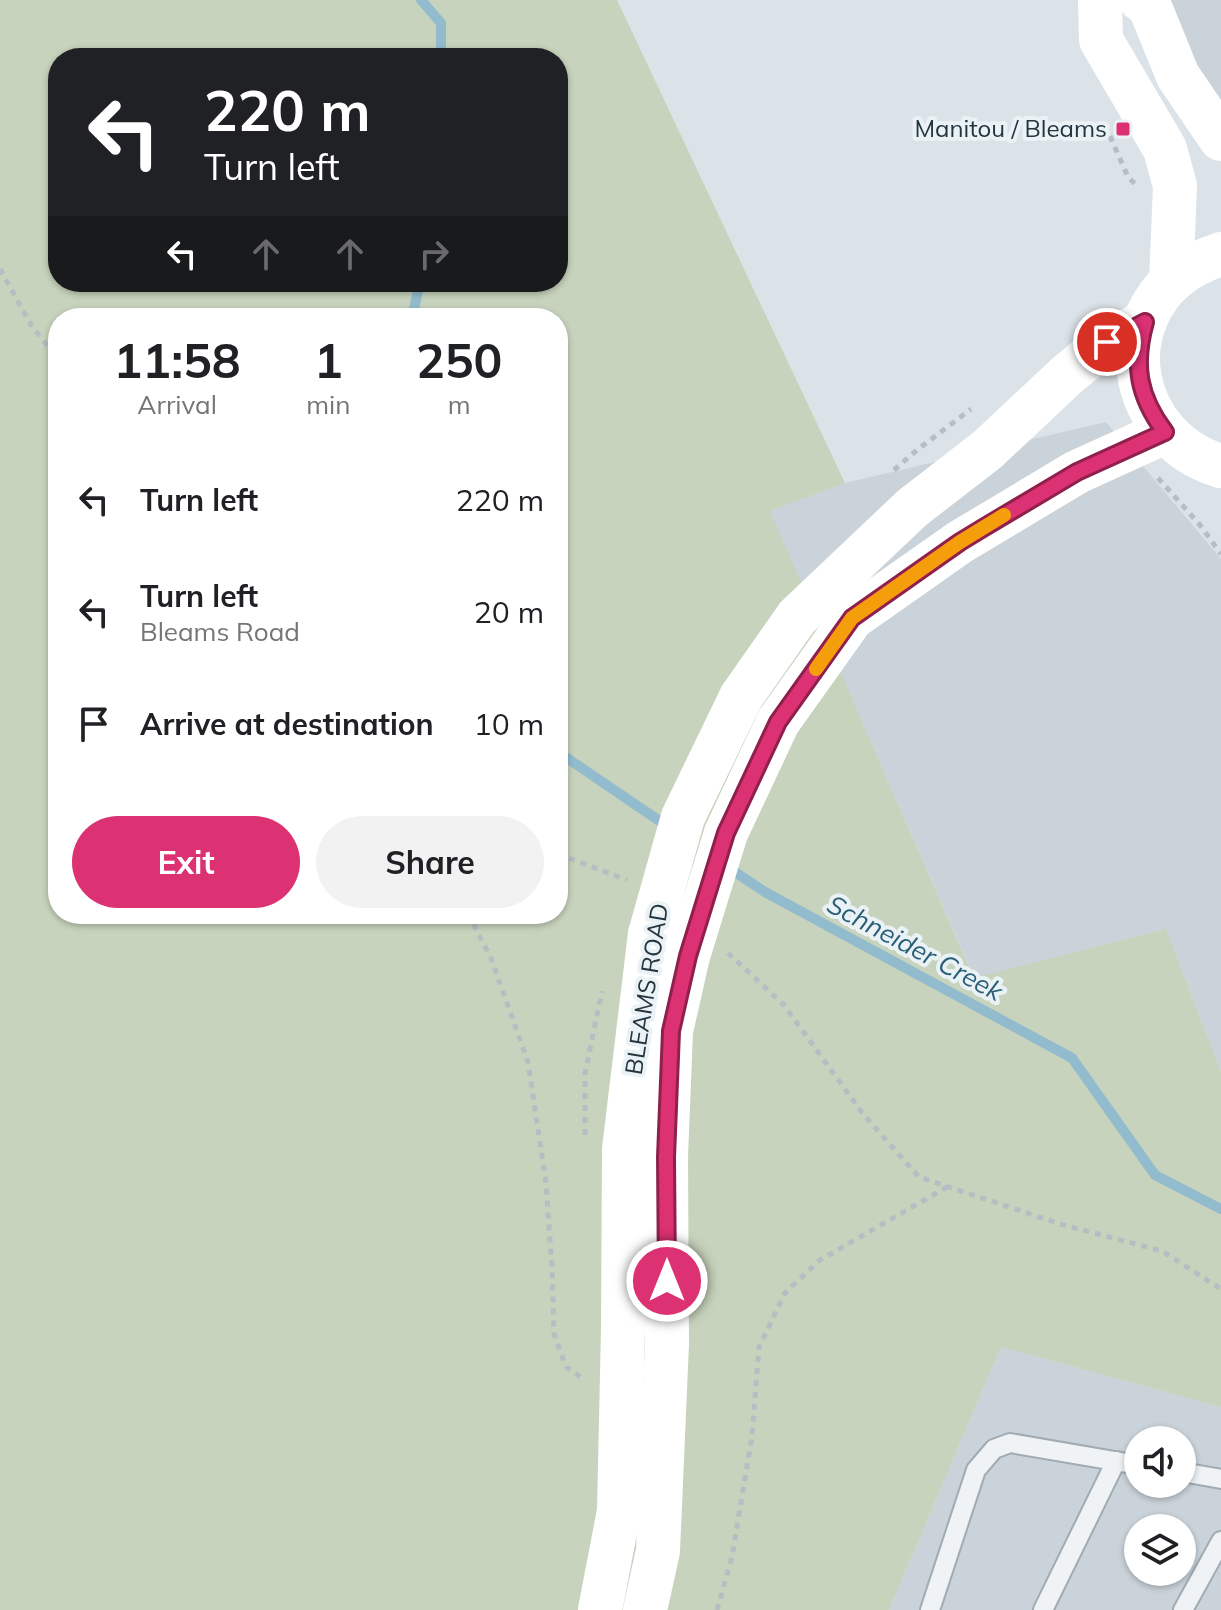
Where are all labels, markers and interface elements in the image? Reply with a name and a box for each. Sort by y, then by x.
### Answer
text: 220 m [204,75,371,145]
icon: left [72,80,176,184]
place label: Manitou / Bleams [915,113,1107,143]
marker: Manitou / Bleams [1114,120,1132,138]
text: Turn left [204,144,340,189]
icon: left [160,232,204,276]
icon: ahead [244,232,288,276]
icon: ahead [328,232,372,276]
icon: right [412,232,456,276]
pin [1073,308,1141,376]
icon: arrive [1085,320,1129,364]
text: 11:58 [114,330,241,390]
text: 1 [314,330,343,390]
text: 250 [416,330,502,390]
text: Arrival [137,388,217,421]
text: min [306,388,350,421]
text: m [448,388,471,421]
icon: left [72,478,116,522]
text: Turn left [140,481,258,519]
text: 220 m [456,481,544,519]
text: Turn left [140,577,258,615]
icon: left [72,590,116,634]
text: 20 m [474,593,544,631]
text: Bleams Road [140,615,300,648]
icon: arrive [72,702,116,746]
text: Arrive at destination [140,705,434,743]
text: 10 m [474,705,544,743]
button: Exit [72,816,300,908]
button: Share [316,816,544,908]
water label: Schneider Creek [822,887,1009,1008]
street label: BLEAMS ROAD [618,901,674,1077]
position arrow [625,1239,709,1323]
map controls [1124,1426,1196,1586]
button: sound [1124,1426,1196,1498]
button: layers [1124,1514,1196,1586]

